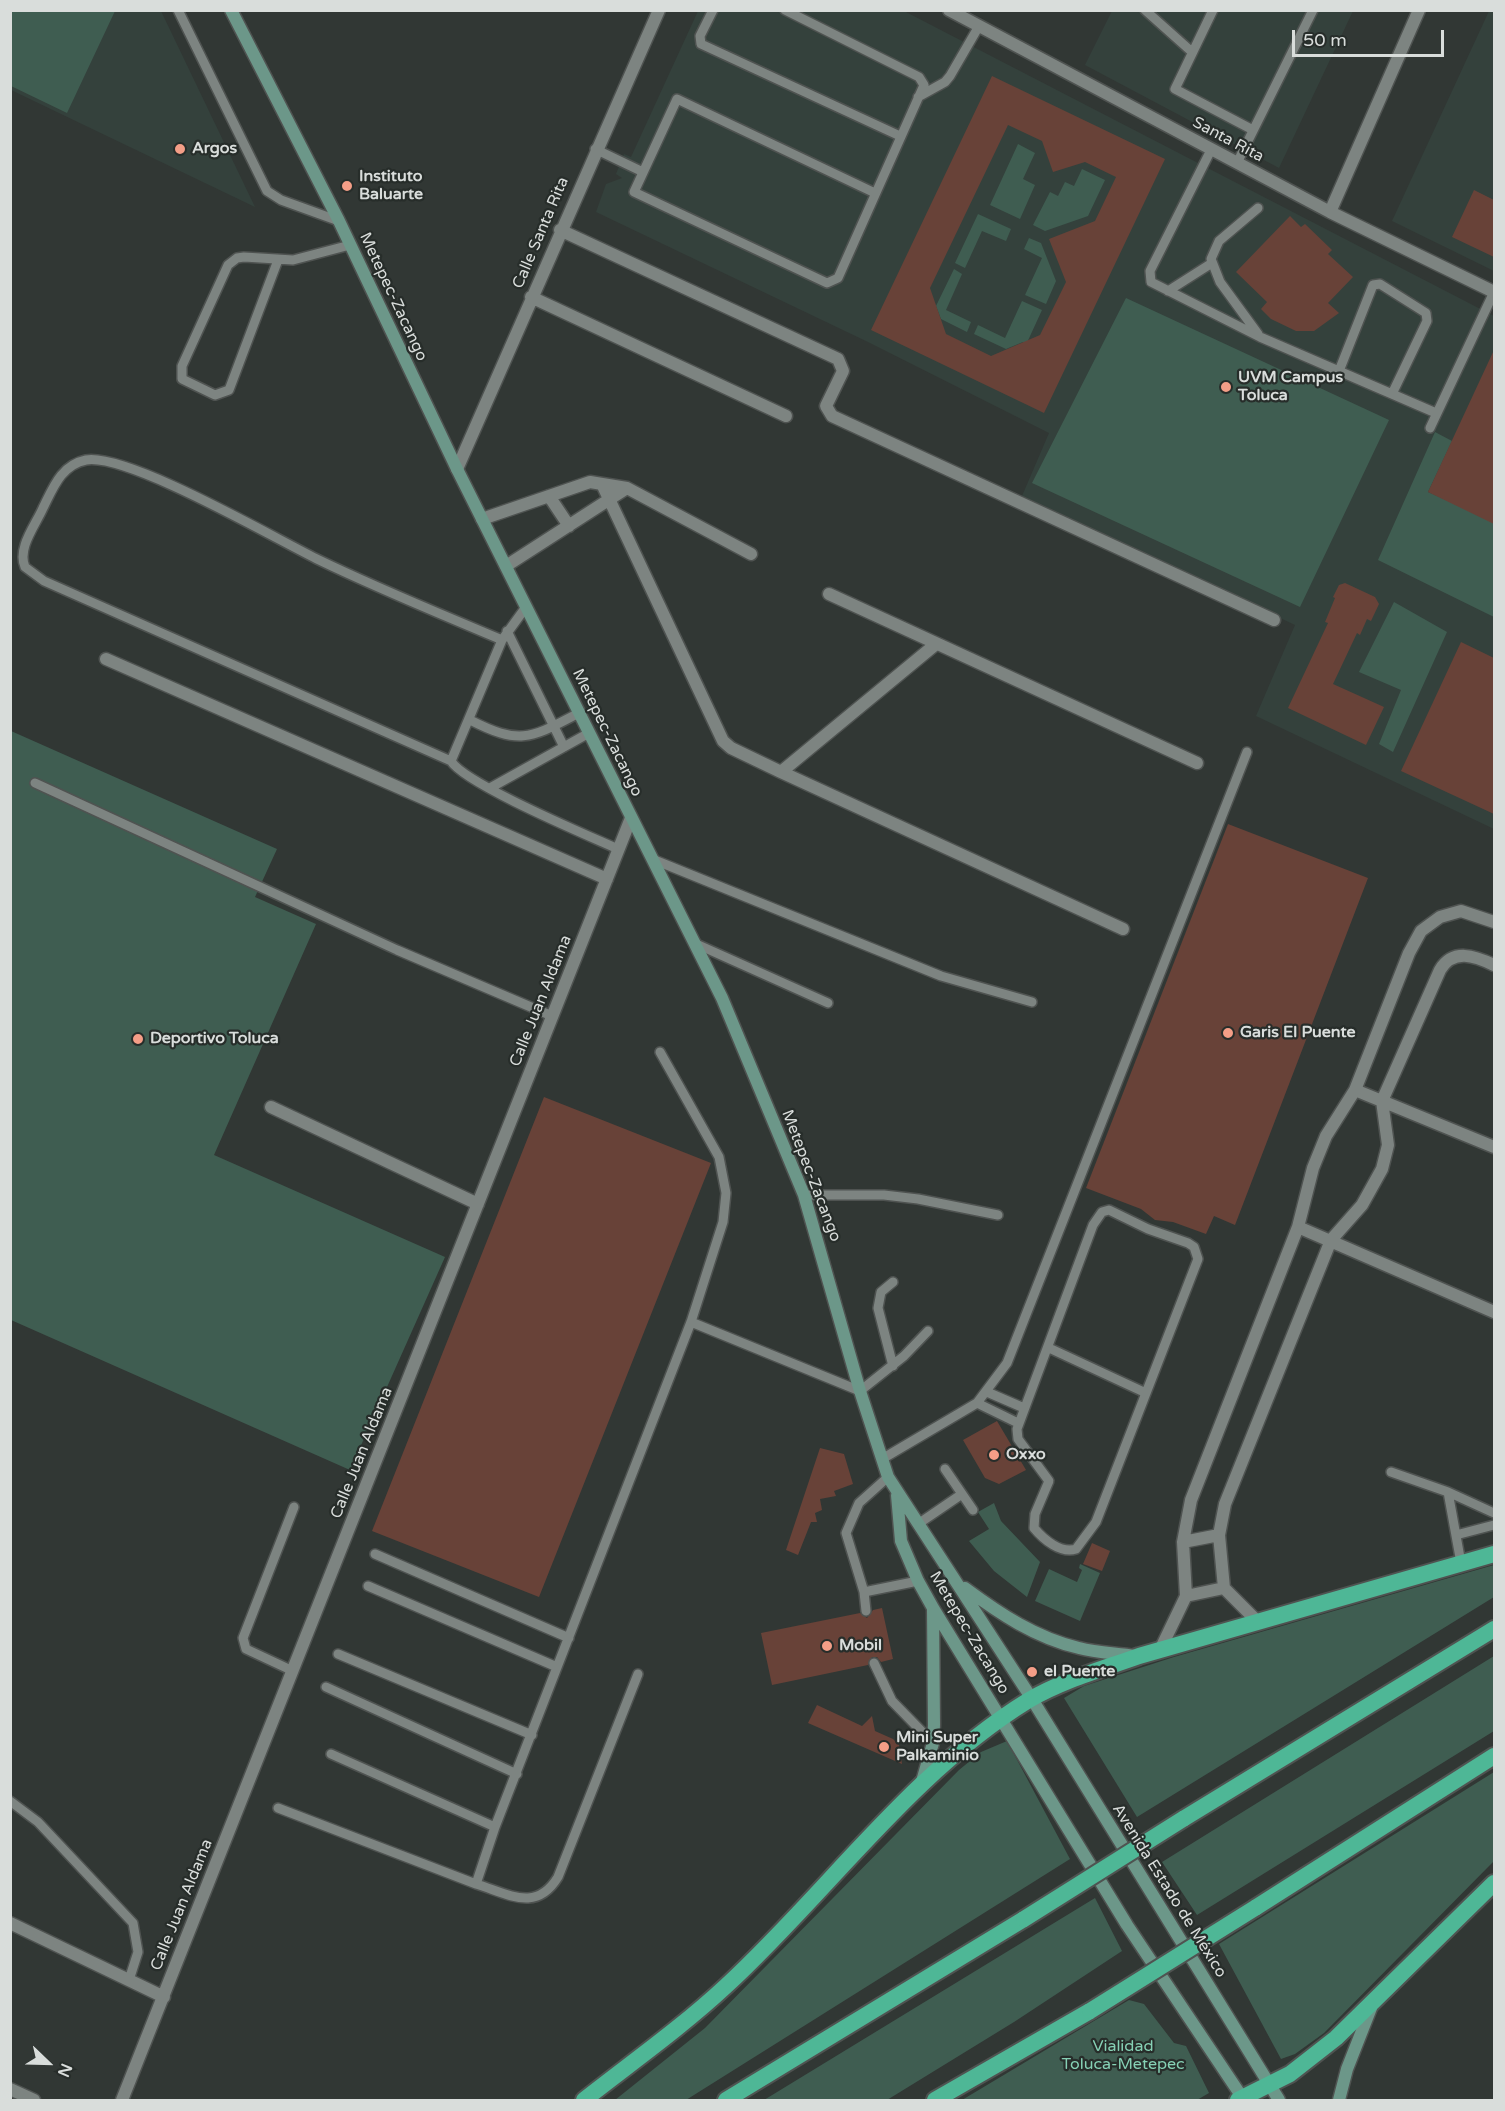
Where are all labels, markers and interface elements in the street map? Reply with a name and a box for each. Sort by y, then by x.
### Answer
scale bar [1295,18,1446,56]
text: 50 m [1303,29,1347,51]
street label: Santa Rita [1189,113,1267,167]
place label: Argos [192,139,237,159]
marker: Argos [173,142,187,156]
place label: Instituto Baluarte [359,167,423,205]
street label: Calle Santa Rita [509,174,573,292]
marker: Instituto Baluarte [340,179,354,193]
street label: Metepec-Zacango [355,230,431,364]
place label: UVM Campus Toluca [1238,368,1343,406]
marker: UVM Campus Toluca [1219,380,1233,394]
street label: Metepec-Zacango [568,666,646,800]
street label: Calle Juan Aldama [506,933,576,1069]
place label: Garis El Puente [1240,1023,1355,1043]
marker: Garis El Puente [1221,1026,1235,1040]
place label: Deportivo Toluca [150,1029,279,1049]
marker: Deportivo Toluca [131,1032,145,1046]
street label: Metepec-Zacango [777,1107,845,1245]
street label: Calle Juan Aldama [327,1385,397,1521]
place label: Oxxo [1006,1445,1046,1465]
marker: Oxxo [987,1448,1001,1462]
street label: Metepec-Zacango [925,1568,1013,1698]
place label: Mobil [839,1636,882,1656]
marker: Mobil [820,1639,834,1653]
place label: el Puente [1044,1662,1115,1682]
marker: el Puente [1025,1665,1039,1679]
place label: Mini Super Palkaminio [896,1728,979,1766]
marker: Mini Super Palkaminio [877,1740,891,1754]
street label: Avenida Estado de México [1108,1801,1230,1981]
street label: Calle Juan Aldama [147,1837,217,1973]
north arrow [18,2033,78,2093]
park label: Vialidad Toluca-Metepec [1061,2037,1185,2075]
text: N [53,2060,76,2080]

